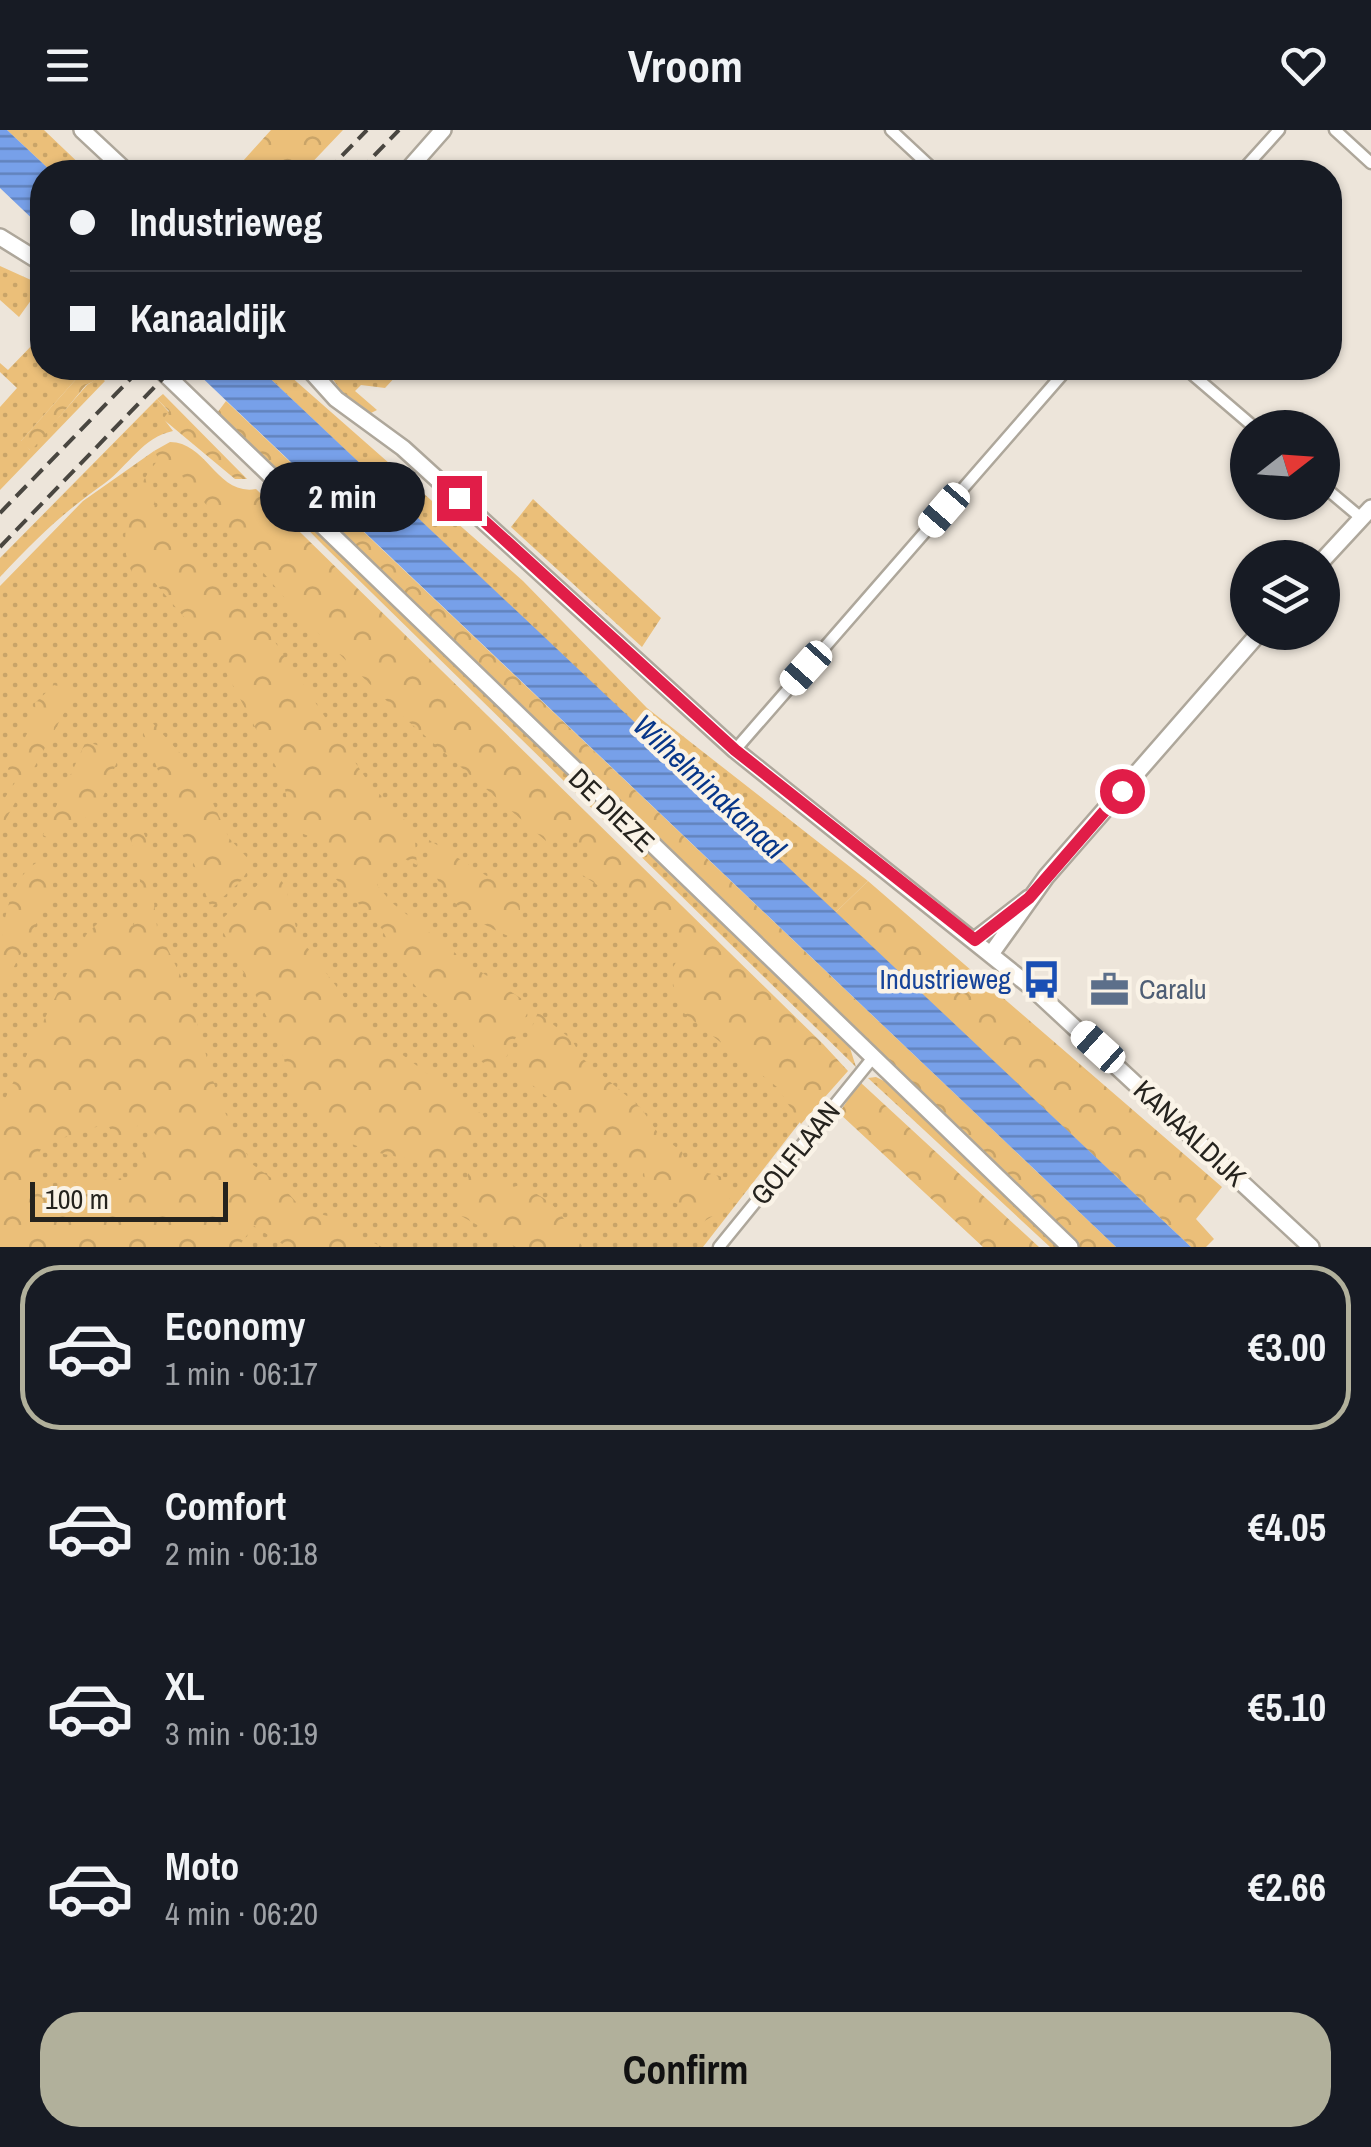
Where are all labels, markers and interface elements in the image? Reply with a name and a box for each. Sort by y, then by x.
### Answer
text: Vroom [628,35,743,96]
icon: menu [40,38,95,93]
icon: heart [1276,38,1331,93]
text: Industrieweg [130,197,322,248]
text: Kanaaldijk [130,293,286,344]
north arrow [1230,410,1340,520]
map controls [1230,410,1340,650]
callout: 2 min [259,463,424,533]
text: 2 min [308,475,377,518]
route end [437,476,482,521]
car [913,478,975,542]
button: layers [1230,540,1340,650]
car [775,636,837,700]
water label: Wilhelminakanaal [625,705,795,868]
street label: DE DIEZE [561,760,663,860]
route start [1100,769,1145,814]
bus stop icon: Industrieweg [1020,958,1062,1000]
place label: Industrieweg [880,960,1011,998]
office icon: Caralu [1088,968,1130,1010]
place label: Caralu [1139,970,1207,1008]
car [1066,1016,1130,1078]
street label: KANAALDIJK [1126,1071,1254,1195]
street label: GOLFLAAN [742,1093,848,1213]
scale bar [30,1177,228,1222]
text: 100 m [45,1180,109,1218]
text: Economy [165,1301,305,1352]
icon: car [45,1303,135,1393]
text: €3.00 [1248,1322,1326,1373]
text: 1 min · 06:17 [165,1352,318,1395]
text: Comfort [165,1481,286,1532]
icon: car [45,1483,135,1573]
text: €4.05 [1248,1502,1326,1553]
text: 2 min · 06:18 [165,1532,318,1575]
text: XL [165,1661,205,1712]
icon: car [45,1663,135,1753]
text: €5.10 [1248,1682,1326,1733]
text: 3 min · 06:19 [165,1712,318,1755]
text: Moto [165,1841,239,1892]
icon: car [45,1843,135,1933]
text: €2.66 [1248,1862,1326,1913]
text: 4 min · 06:20 [165,1892,318,1935]
button: Confirm [40,2012,1331,2127]

